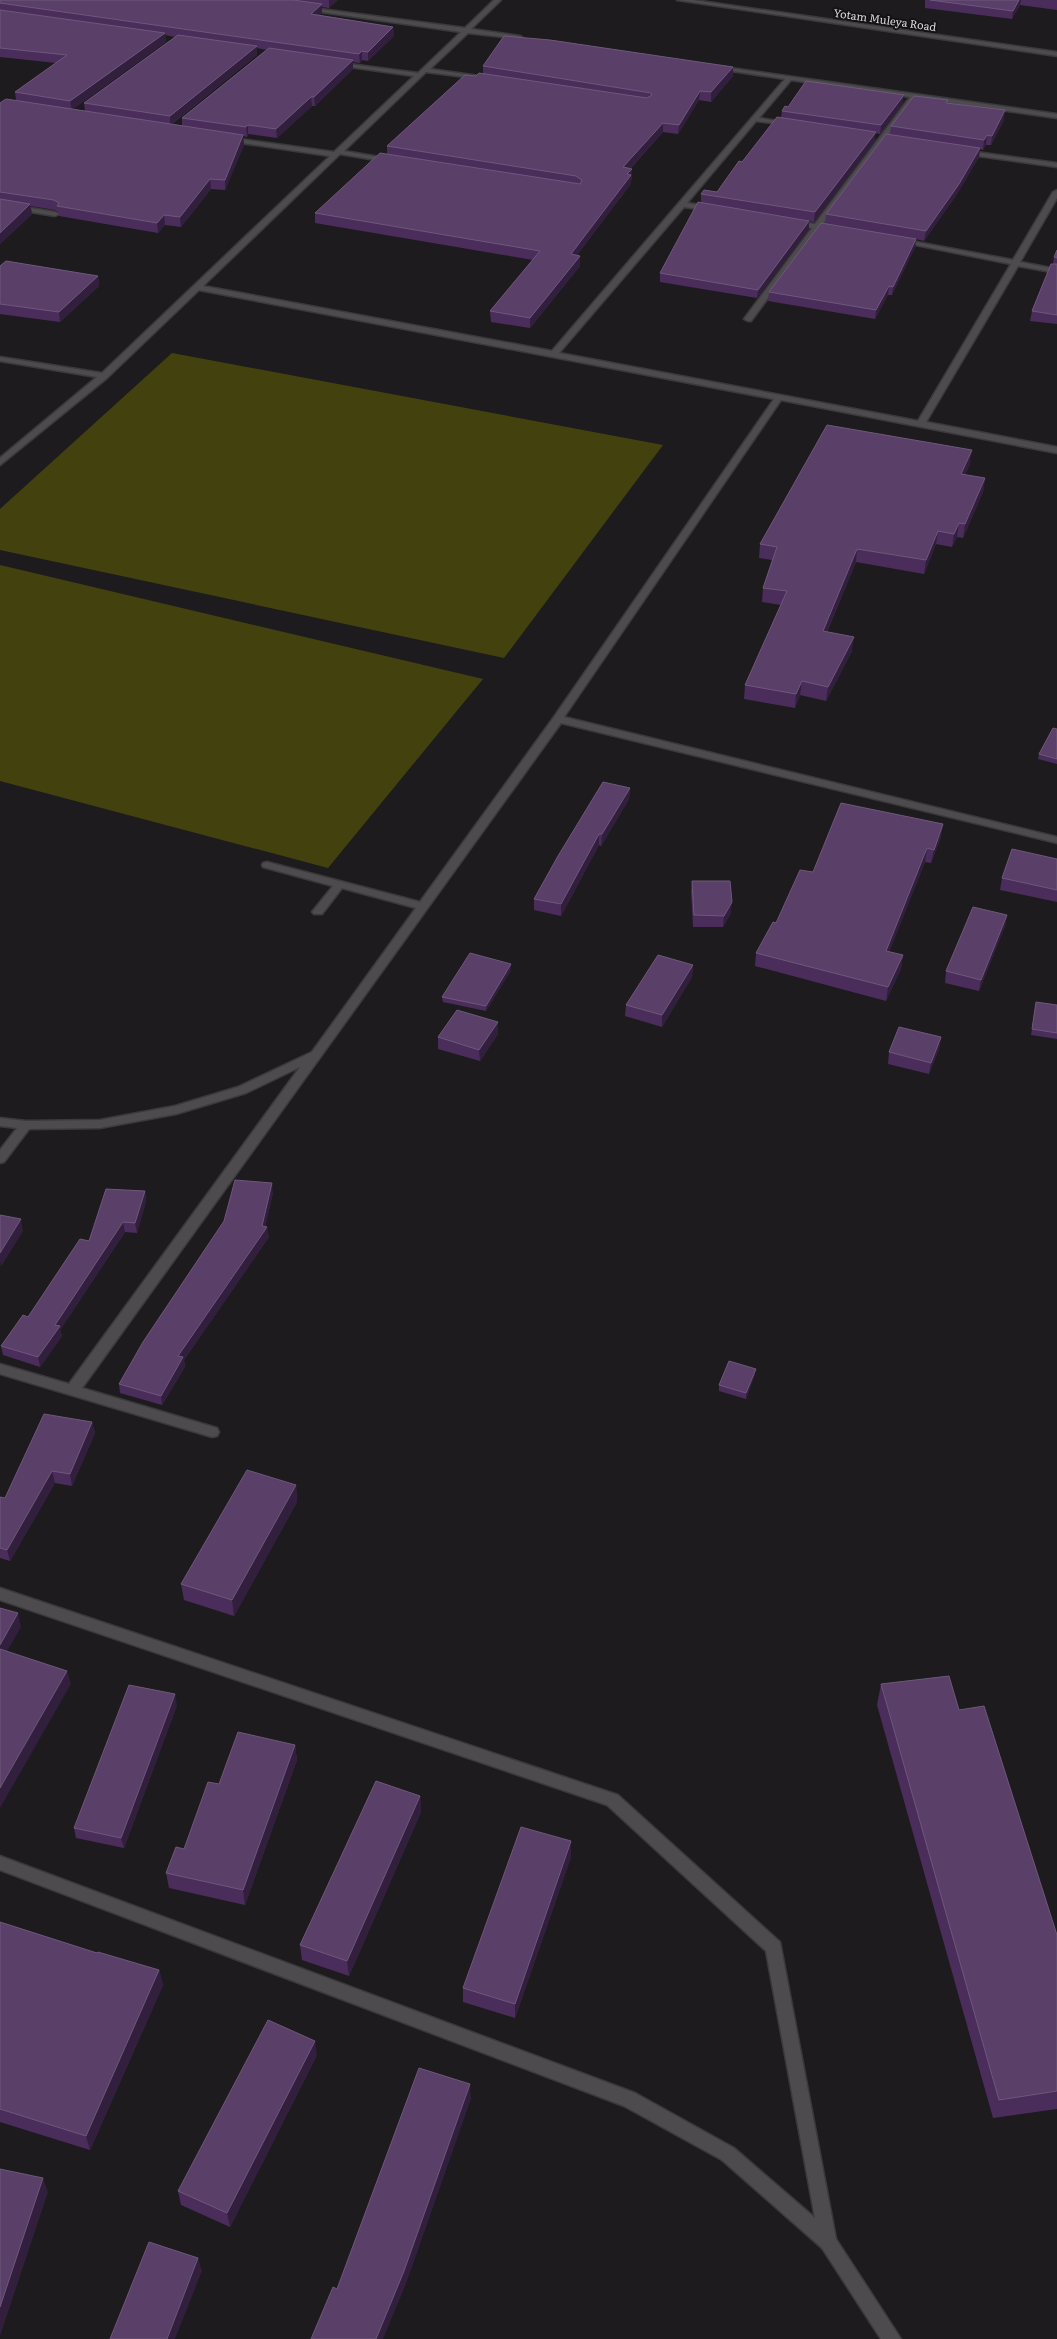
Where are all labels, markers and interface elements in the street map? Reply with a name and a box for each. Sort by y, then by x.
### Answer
street label: Yotam Muleya Road [833,4,938,34]

